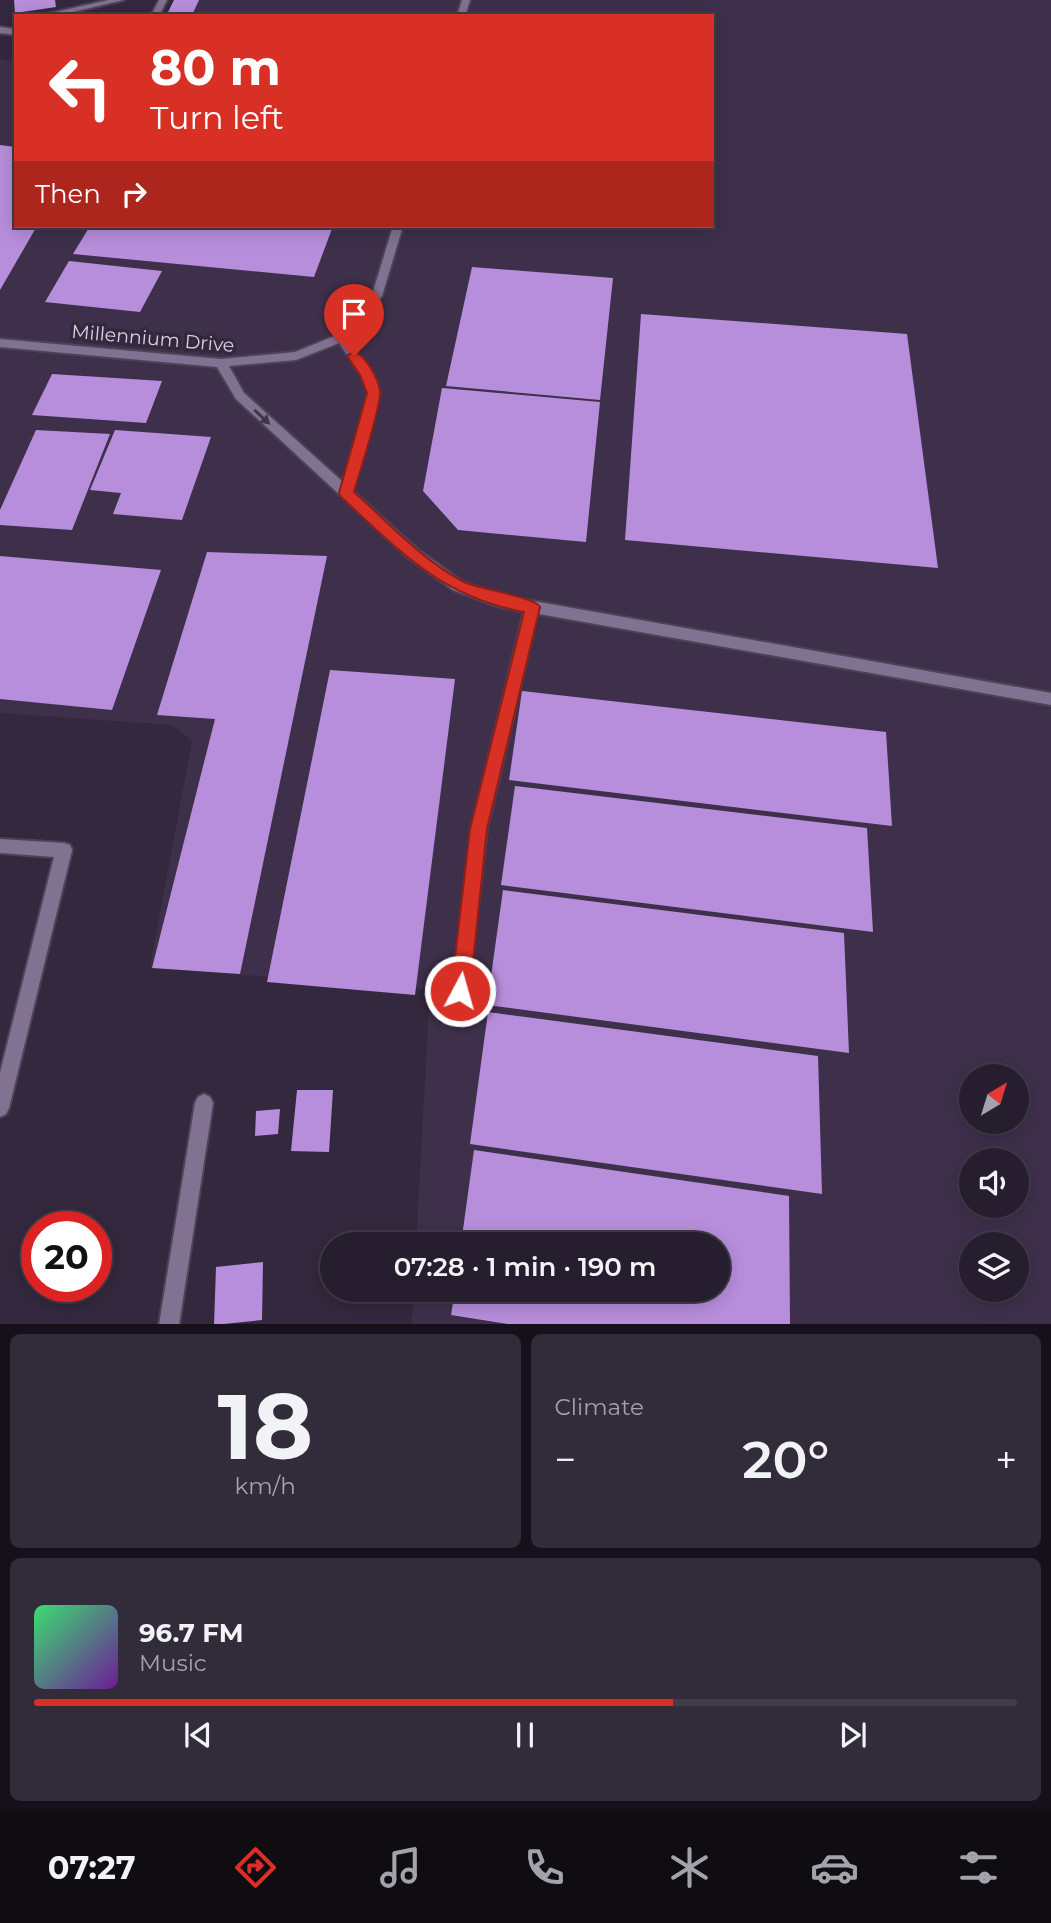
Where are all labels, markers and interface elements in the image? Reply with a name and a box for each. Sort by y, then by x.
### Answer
text: 80 m [150,38,281,97]
icon: left [35,42,126,133]
text: Turn left [150,98,284,137]
icon: right [115,175,153,213]
text: Then [35,178,101,210]
pin [324,284,384,356]
icon: arrive [335,295,373,333]
street label: Millennium Drive [71,320,235,357]
one-way arrow [253,408,270,424]
position arrow [423,954,497,1028]
north arrow [959,1064,1029,1134]
map controls [959,1064,1029,1302]
button: sound [959,1148,1029,1218]
speed limit sign: 20 [21,1211,112,1302]
button: layers [959,1232,1029,1302]
text: 07:28 · 1 min · 190 m [394,1251,656,1283]
text: 18 [217,1371,313,1482]
text: Climate [555,1393,644,1421]
text: 20° [742,1428,829,1491]
text: − [555,1436,576,1483]
text: + [995,1436,1017,1483]
text: km/h [235,1472,296,1500]
text: 96.7 FM [139,1617,244,1649]
text: Music [139,1649,207,1677]
icon: previous [179,1716,217,1754]
icon: pause [506,1716,544,1754]
icon: next [834,1716,872,1754]
icon: directions [231,1843,280,1892]
icon: music [376,1843,425,1892]
icon: phone [520,1843,569,1892]
icon: climate [665,1843,714,1892]
icon: car [810,1843,859,1892]
icon: filters [954,1843,1003,1892]
text: 07:27 [48,1848,136,1887]

